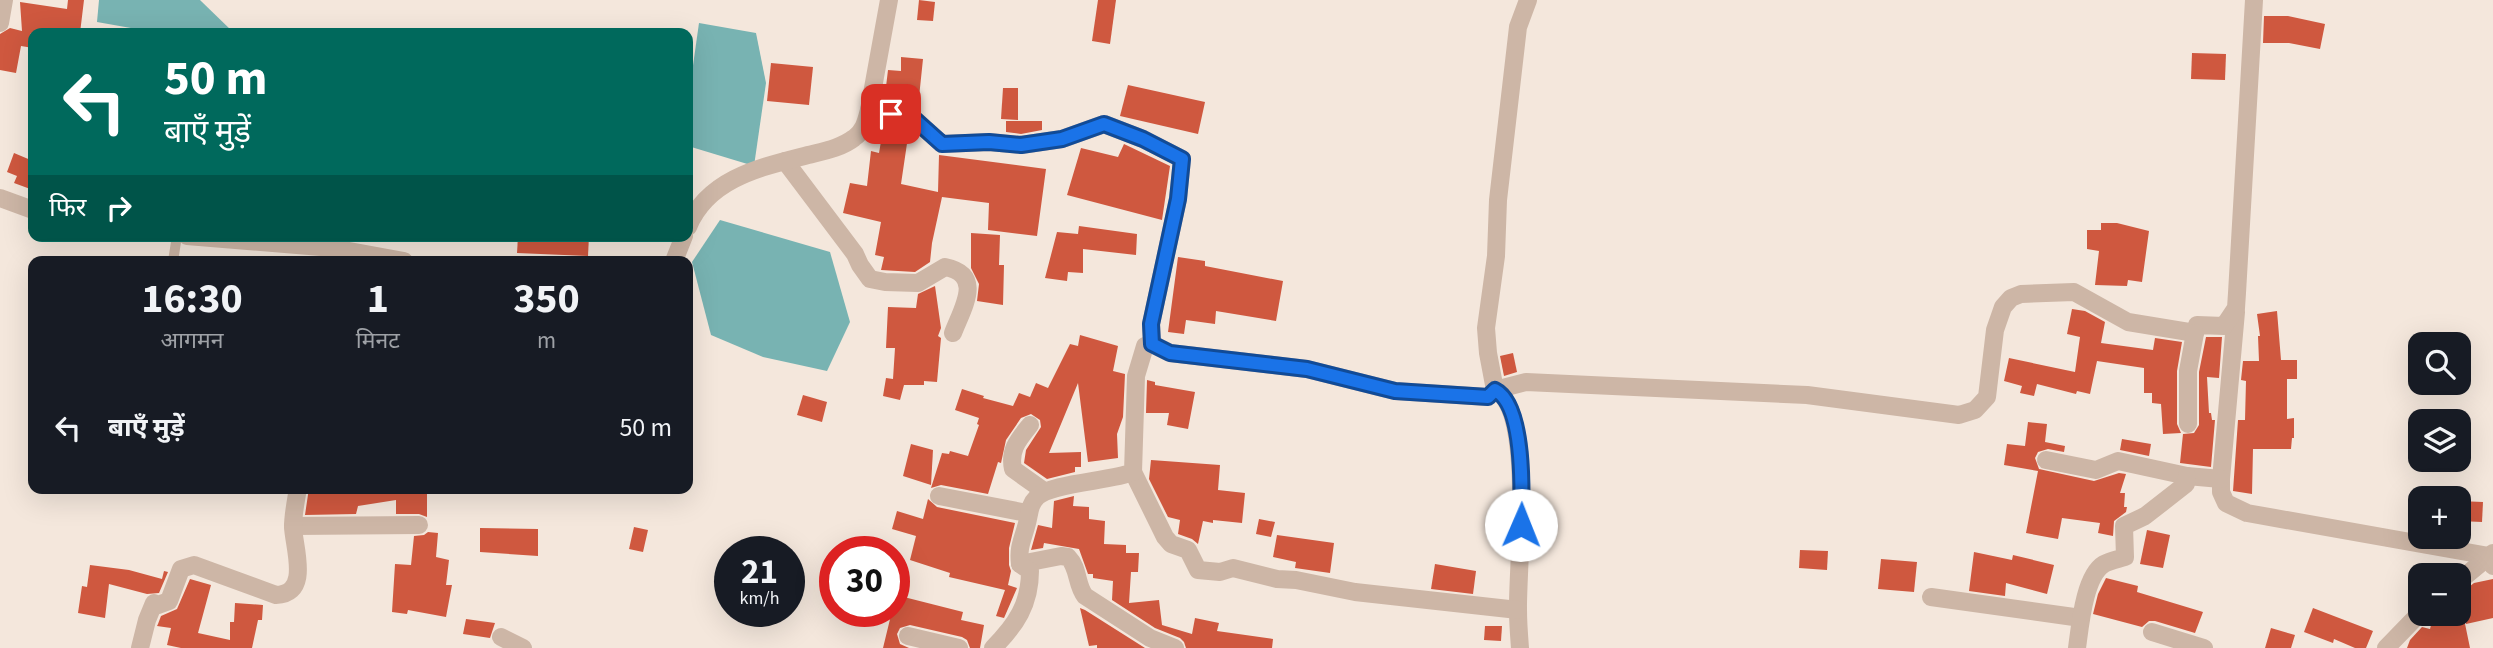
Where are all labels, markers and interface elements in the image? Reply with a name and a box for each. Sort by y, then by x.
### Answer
text: 50 m [164,44,268,114]
icon: left [49,56,140,147]
pin [861,84,921,144]
icon: arrive [872,95,910,133]
text: बाएँ मुड़ें [164,109,251,155]
text: फिर [49,189,86,226]
icon: right [100,189,138,227]
text: 16:30 [141,269,243,329]
text: 1 [367,269,389,329]
text: 350 [513,269,580,329]
text: आगमन [160,324,223,357]
text: मिनट [356,324,400,357]
text: m [537,324,556,357]
map controls [2408,332,2471,626]
button: search [2408,332,2471,395]
icon: left [49,409,87,447]
text: बाएँ मुड़ें [108,409,185,446]
text: 50 m [619,409,672,446]
button: layers [2408,409,2471,472]
button: + [2408,486,2471,549]
position arrow [1484,488,1558,562]
speed limit sign: 30 [819,536,910,627]
text: 21 [741,547,778,597]
button: − [2408,563,2471,626]
text: km/h [740,586,779,611]

